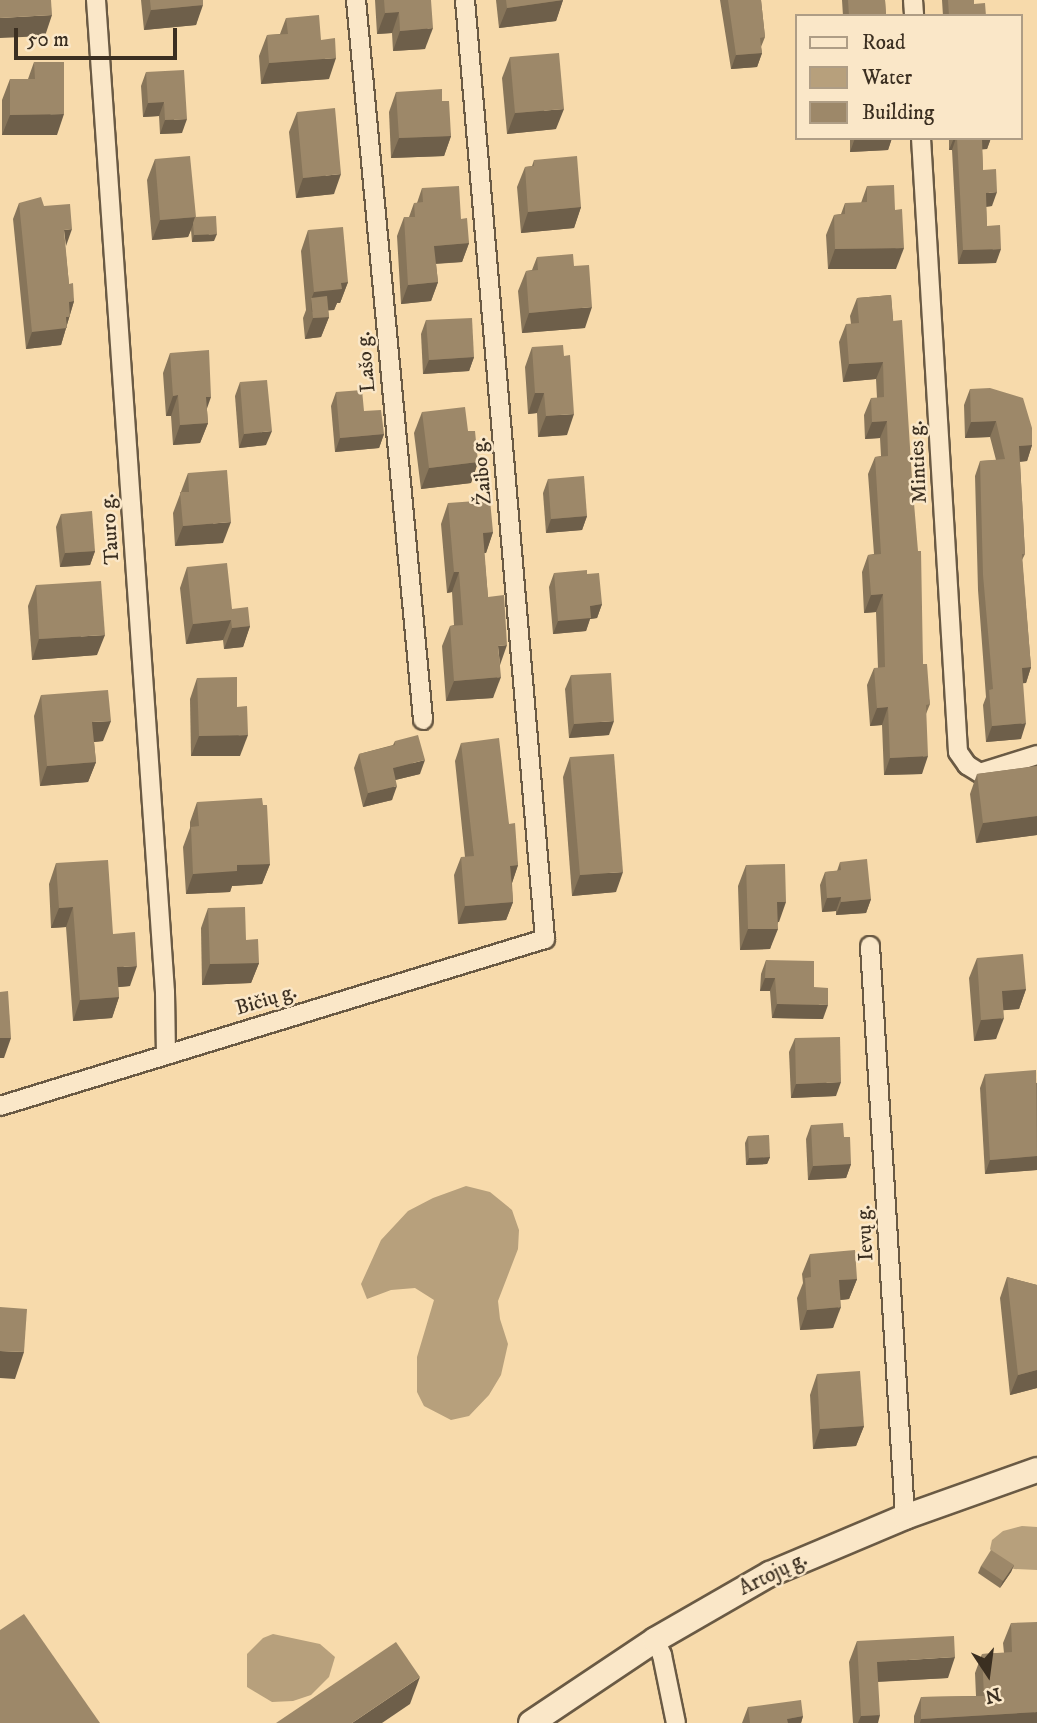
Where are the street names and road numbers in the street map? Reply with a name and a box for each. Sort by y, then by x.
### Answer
street label: Lašo g. [351,331,381,393]
street label: Minties g. [903,420,933,504]
street label: Žaibo g. [467,436,497,506]
street label: Tauro g. [95,493,125,565]
street label: Bičių g. [232,979,300,1021]
street label: Ievų g. [851,1204,879,1262]
street label: Artojų g. [735,1547,811,1601]

